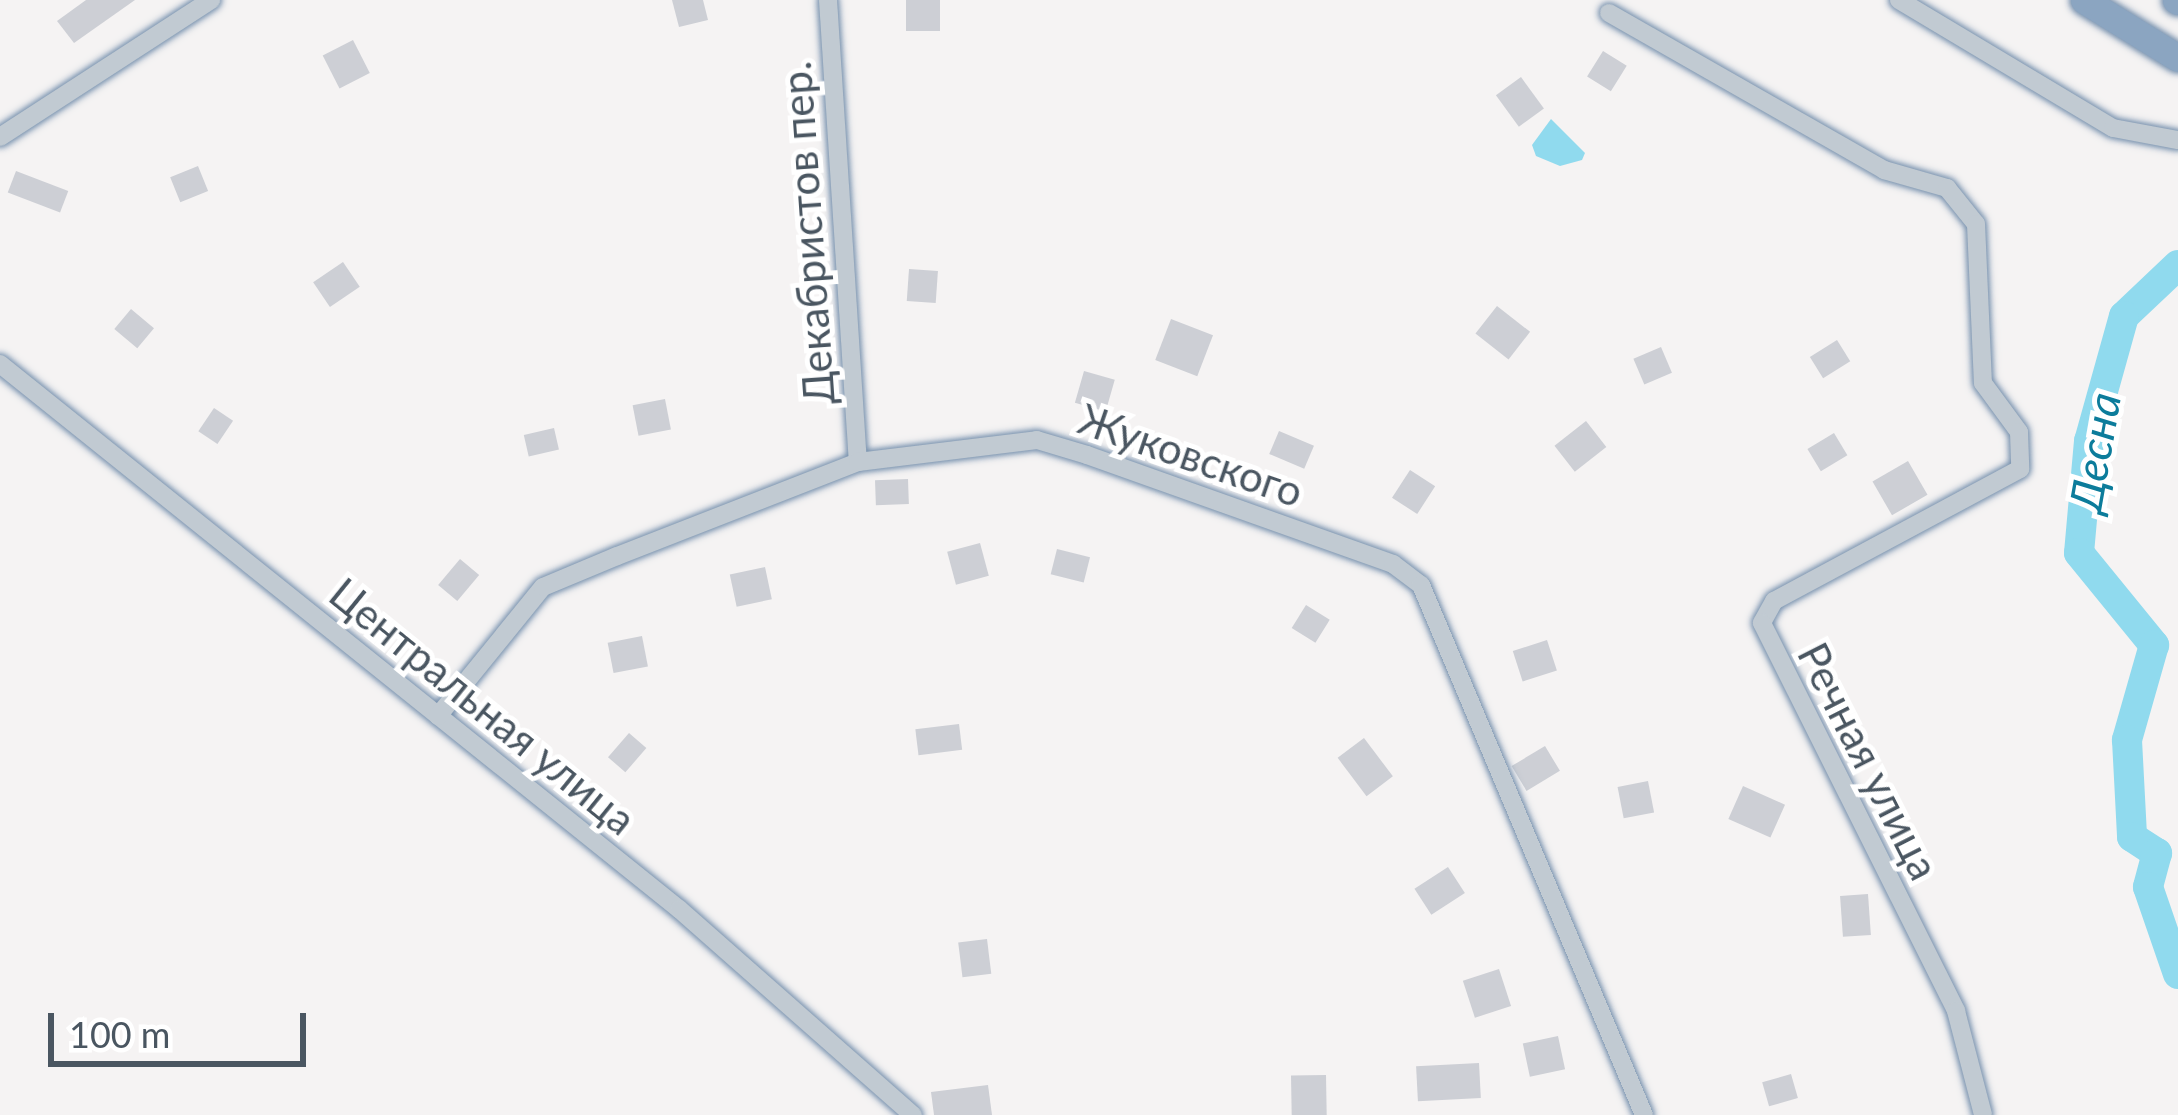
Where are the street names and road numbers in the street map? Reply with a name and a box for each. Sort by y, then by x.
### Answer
street label: Декабристов пер. [770,60,844,406]
street label: Жуковского [1072,393,1310,517]
street label: Центральная улица [320,567,646,845]
street label: Речная улица [1788,634,1950,888]

